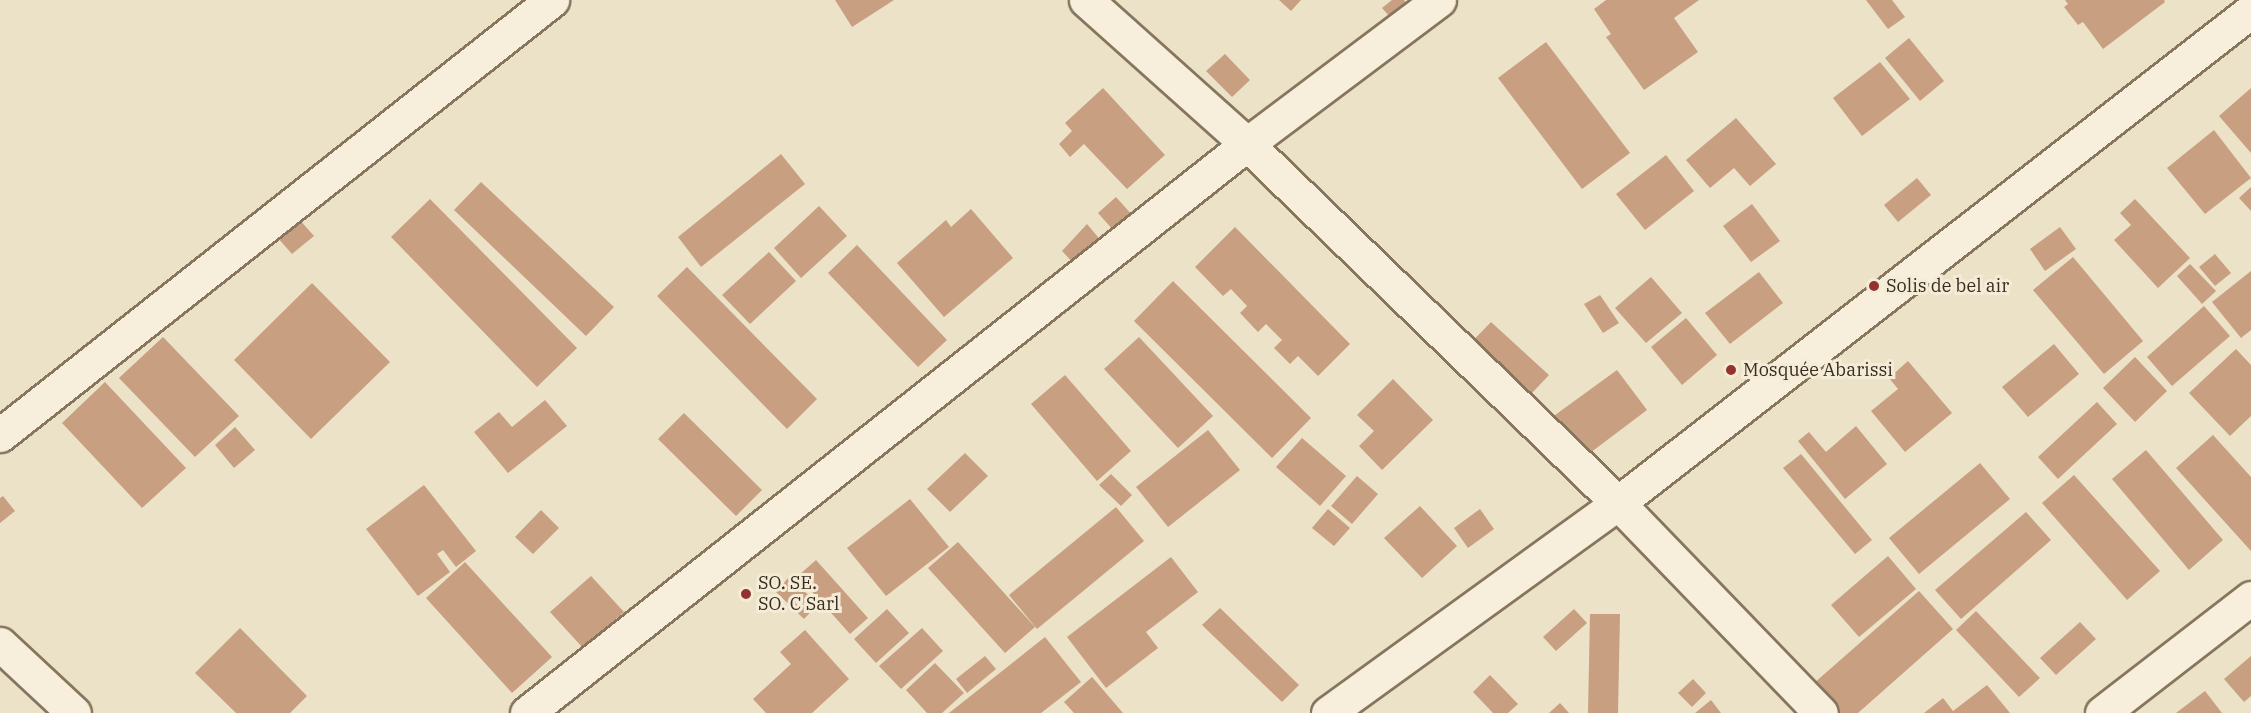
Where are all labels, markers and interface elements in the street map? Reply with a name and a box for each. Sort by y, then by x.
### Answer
place label: Solis de bel air [1886,275,2009,297]
marker: Solis de bel air [1867,279,1881,293]
place label: Mosquée Abarissi [1743,359,1893,381]
marker: Mosquée Abarissi [1724,363,1738,377]
place label: SO. SE. SO. C Sarl [758,573,839,616]
marker: SO. SE. SO. C Sarl [739,587,753,601]

